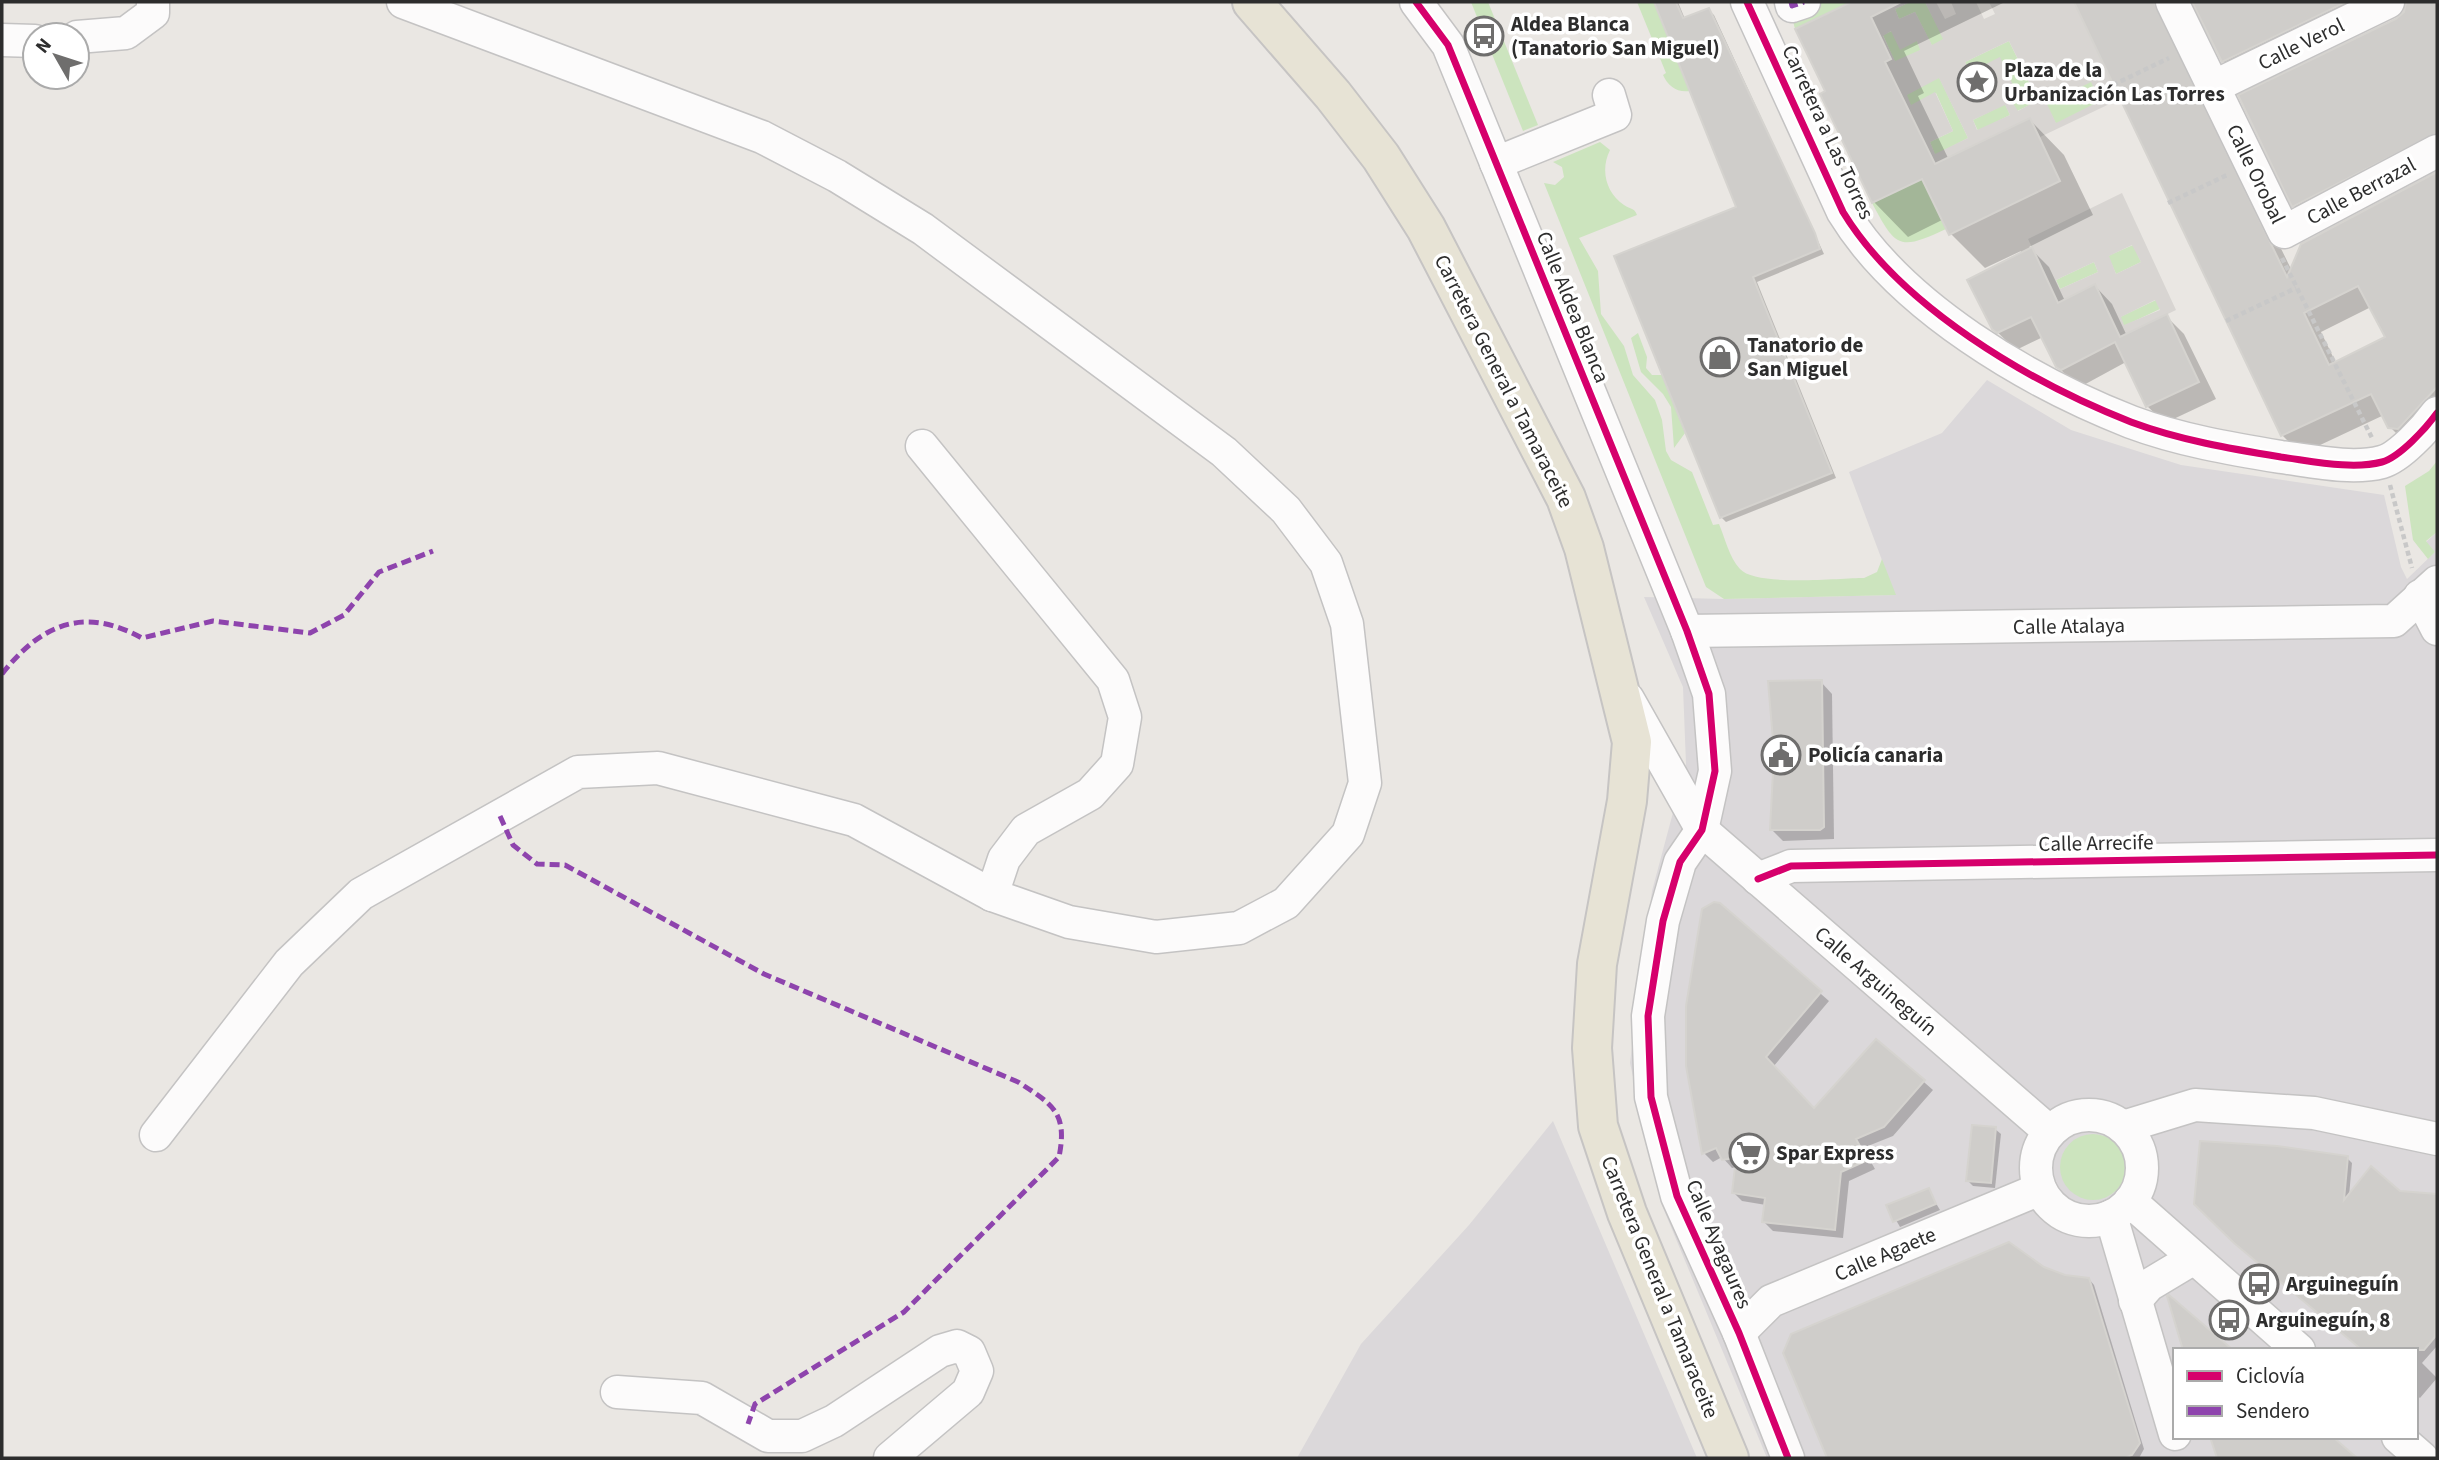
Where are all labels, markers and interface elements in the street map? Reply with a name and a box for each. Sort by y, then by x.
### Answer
place label: Aldea Blanca (Tanatorio San Miguel) [1510,9,1720,63]
street label: Calle Verol [2253,10,2349,78]
bus stop icon: Aldea Blanca (Tanatorio San Miguel) [1463,15,1505,57]
north arrow [21,21,91,91]
text: N [29,33,58,60]
street label: Carretera a Las Torres [1774,40,1882,224]
place label: Plaza de la Urbanización Las Torres [2004,55,2225,109]
place icon: Plaza de la Urbanización Las Torres [1956,61,1998,103]
street label: Calle Orobal [2219,119,2293,229]
street label: Calle Berrazal [2301,150,2421,232]
street label: Calle Aldea Blanca [1529,227,1617,387]
street label: Carretera General a Tamaraceite [1427,249,1581,513]
place label: Tanatorio de San Miguel [1747,330,1863,384]
shop icon: Tanatorio de San Miguel [1699,336,1741,378]
street label: Calle Atalaya [2013,610,2125,642]
public building icon: Policía canaria [1760,734,1802,776]
place label: Policía canaria [1808,740,1943,770]
street label: Calle Arrecife [2038,827,2154,859]
street label: Calle Arguineguín [1808,919,1944,1043]
supermarket icon: Spar Express [1728,1132,1770,1174]
place label: Spar Express [1776,1138,1894,1168]
street label: Carretera General a Tamaraceite [1594,1151,1726,1423]
street label: Calle Ayagaures [1678,1175,1760,1313]
street label: Calle Agaete [1830,1219,1940,1289]
bus stop icon: Arguineguín [2238,1263,2280,1305]
place label: Arguineguín [2285,1269,2399,1299]
bus stop icon: Arguineguín, 8 [2208,1299,2250,1341]
place label: Arguineguín, 8 [2255,1305,2390,1335]
legend [2173,1348,2418,1439]
text: Ciclovía [2236,1361,2305,1391]
text: Sendero [2236,1396,2310,1426]

